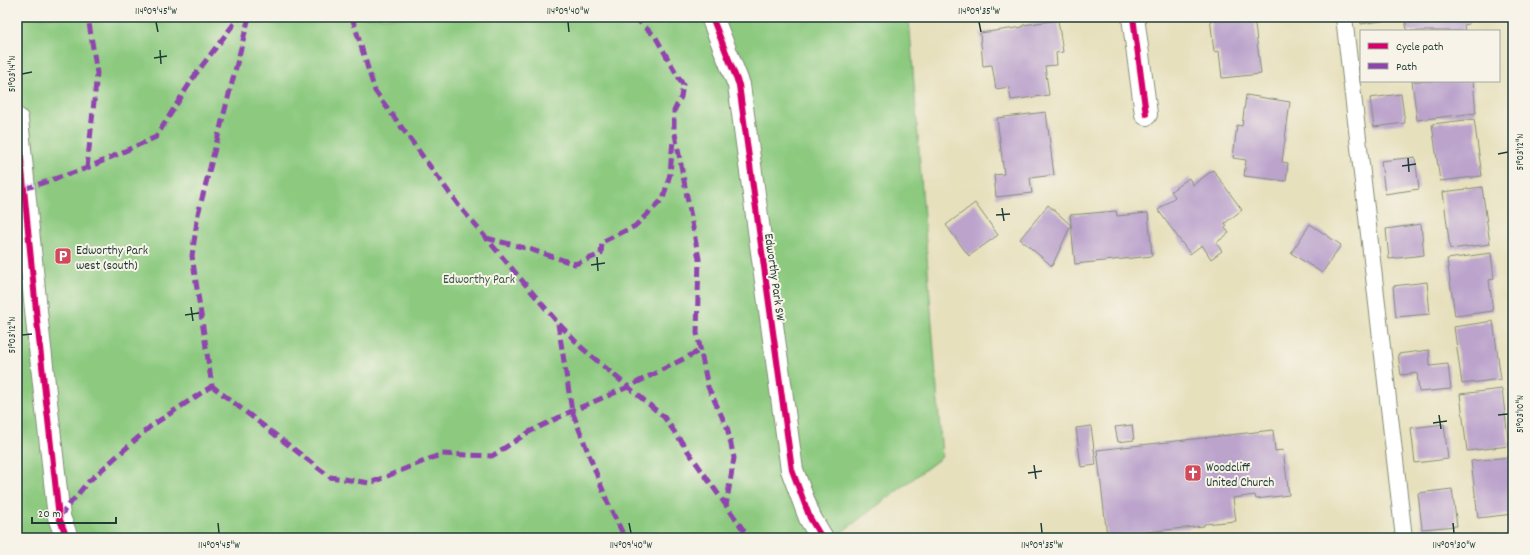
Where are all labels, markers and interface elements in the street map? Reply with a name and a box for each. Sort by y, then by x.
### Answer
text: 114°09'45"W [135,5,177,19]
text: 114°09'40"W [547,5,590,19]
text: 114°09'35"W [958,5,1000,19]
legend [1360,30,1500,82]
text: Cycle path [1396,39,1444,56]
text: 51°03'14"N [6,56,20,92]
text: Path [1396,59,1417,76]
text: 51°03'12"N [1514,133,1528,170]
street label: Edworthy Park SW [758,232,789,323]
place label: Edworthy Park west (south) [76,242,148,276]
parking icon: Edworthy Park west (south) [53,246,73,266]
park label: Edworthy Park [443,271,515,290]
text: 51°03'12"N [6,316,20,353]
text: 51°03'10"N [1514,395,1528,433]
place label: Woodcliff United Church [1206,459,1274,493]
church icon: Woodcliff United Church [1183,463,1203,483]
scale bar [32,499,116,525]
text: 20 m [38,506,61,523]
text: 114°09'45"W [198,539,240,553]
text: 114°09'40"W [610,539,653,553]
text: 114°09'35"W [1021,539,1063,553]
text: 114°09'30"W [1433,539,1476,553]

